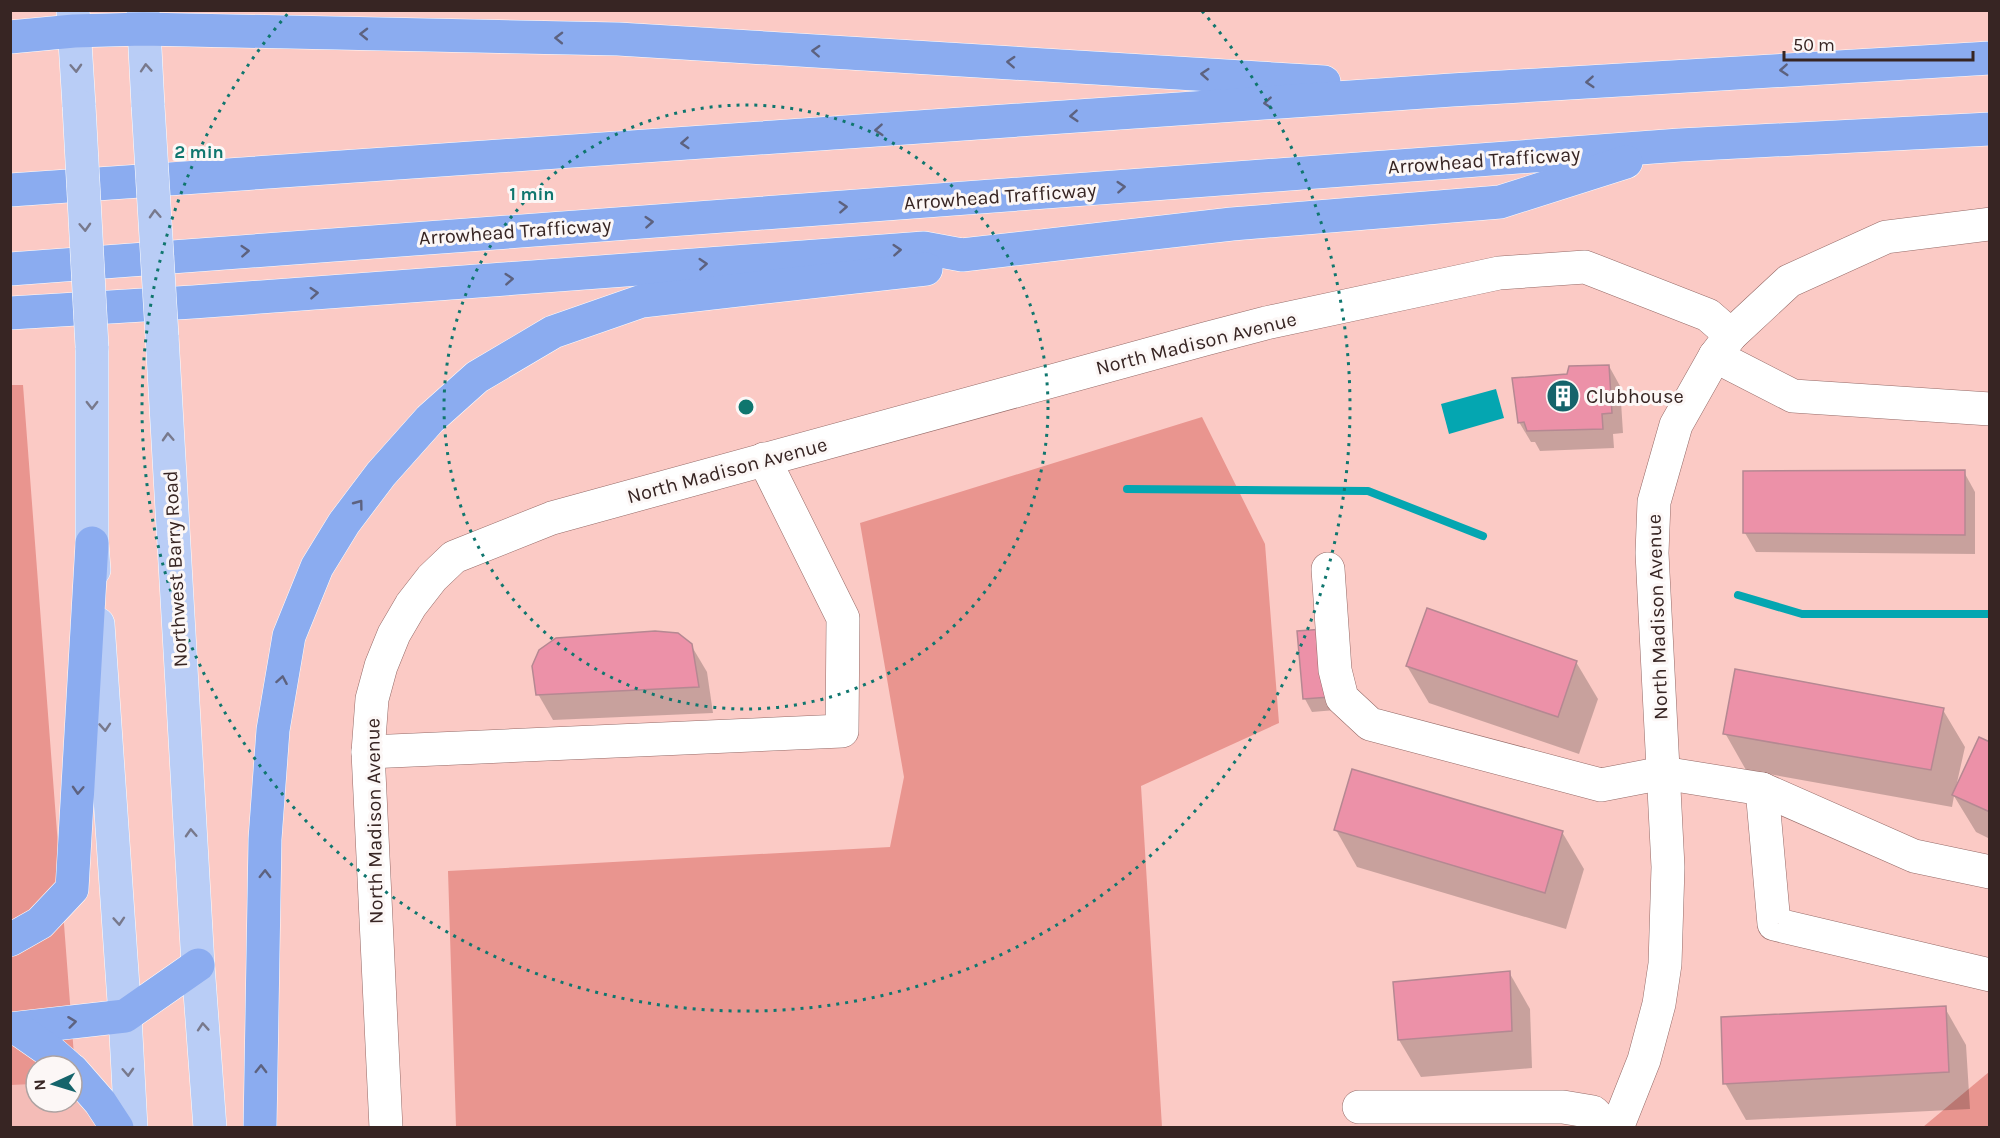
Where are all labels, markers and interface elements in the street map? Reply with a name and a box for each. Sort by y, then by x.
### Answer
scale bar [1784,24,1973,62]
one-way arrow [360,28,369,40]
one-way arrow [555,32,564,44]
text: 50 m [1793,34,1835,56]
one-way arrow [812,44,821,57]
one-way arrow [1006,56,1015,69]
one-way arrow [139,63,152,72]
one-way arrow [1780,63,1789,76]
one-way arrow [70,64,83,73]
one-way arrow [1201,68,1210,81]
one-way arrow [1585,75,1594,88]
one-way arrow [1264,96,1273,109]
one-way arrow [1069,110,1078,123]
one-way arrow [875,123,884,136]
one-way arrow [680,136,689,149]
text: 2 min [174,141,224,163]
street label: Arrowhead Trafficway [1387,142,1581,179]
street label: Arrowhead Trafficway [903,178,1097,215]
one-way arrow [1117,180,1126,193]
text: 1 min [509,183,555,205]
one-way arrow [838,201,848,214]
one-way arrow [148,210,161,219]
street label: Arrowhead Trafficway [418,213,612,250]
one-way arrow [644,215,653,228]
one-way arrow [79,223,92,232]
one-way arrow [893,244,902,257]
one-way arrow [240,245,249,258]
one-way arrow [699,258,708,271]
one-way arrow [504,272,513,285]
one-way arrow [309,287,319,300]
street label: North Madison Avenue [1093,307,1299,380]
building icon: Clubhouse [1545,378,1581,414]
place label: Clubhouse [1586,385,1684,408]
centre of rings [736,397,756,417]
one-way arrow [86,401,98,410]
one-way arrow [161,432,174,441]
street label: North Madison Avenue [625,433,830,508]
street label: Northwest Barry Road [159,470,192,668]
one-way arrow [351,499,362,510]
street label: North Madison Avenue [1642,514,1673,720]
one-way arrow [275,675,288,685]
street label: North Madison Avenue [361,718,388,924]
one-way arrow [99,722,112,731]
one-way arrow [71,785,84,794]
one-way arrow [184,828,197,837]
one-way arrow [259,870,271,879]
one-way arrow [112,917,125,926]
one-way arrow [67,1017,76,1029]
one-way arrow [197,1023,210,1032]
north arrow [24,1054,84,1114]
one-way arrow [255,1065,268,1074]
one-way arrow [122,1067,135,1076]
text: N [30,1079,49,1091]

